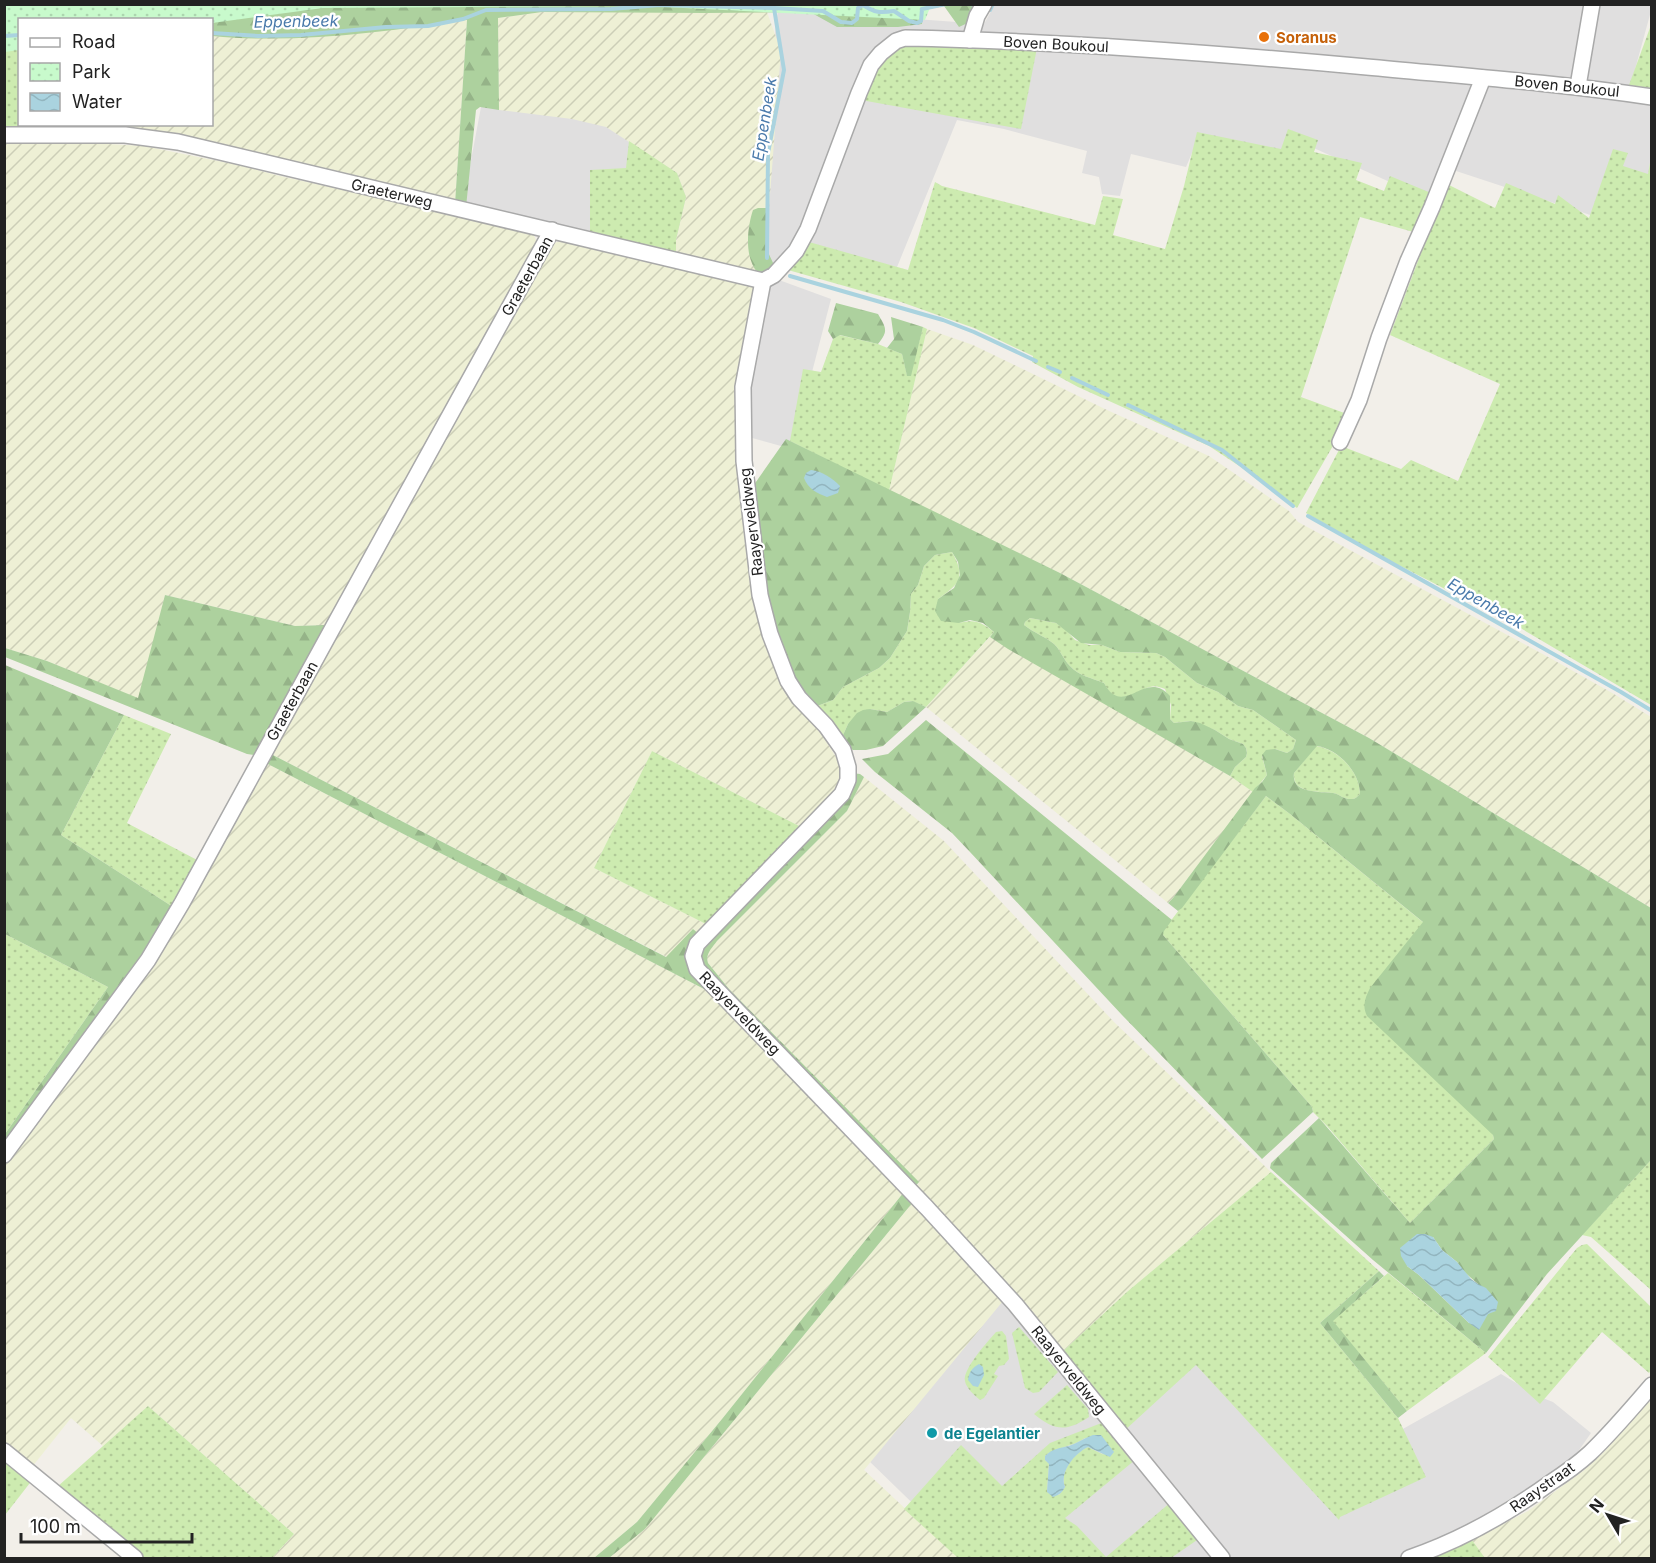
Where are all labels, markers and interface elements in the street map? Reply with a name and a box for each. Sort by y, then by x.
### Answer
water label: Eppenbeek [253,10,339,32]
legend [18,18,213,126]
place label: Soranus [1276,28,1337,47]
marker: Soranus [1257,30,1271,44]
text: Road [72,31,115,52]
street label: Boven Boukoul [1003,32,1109,56]
text: Park [72,61,111,82]
street label: Boven Boukoul [1514,71,1620,101]
water label: Eppenbeek [747,75,781,163]
text: Water [72,91,122,112]
street label: Graeterweg [349,174,435,212]
street label: Graeterbaan [497,233,557,319]
street label: Raayerveldweg [735,467,767,577]
water label: Eppenbeek [1444,573,1528,633]
street label: Graeterbaan [262,658,322,744]
street label: Raayerveldweg [695,967,785,1059]
street label: Raayerveldweg [1027,1322,1111,1418]
place label: de Egelantier [944,1424,1040,1443]
marker: de Egelantier [925,1426,939,1440]
street label: Raaystraat [1506,1458,1578,1516]
north arrow [1578,1485,1638,1545]
text: N [1585,1495,1608,1517]
scale bar [21,1506,192,1544]
text: 100 m [30,1516,81,1537]

